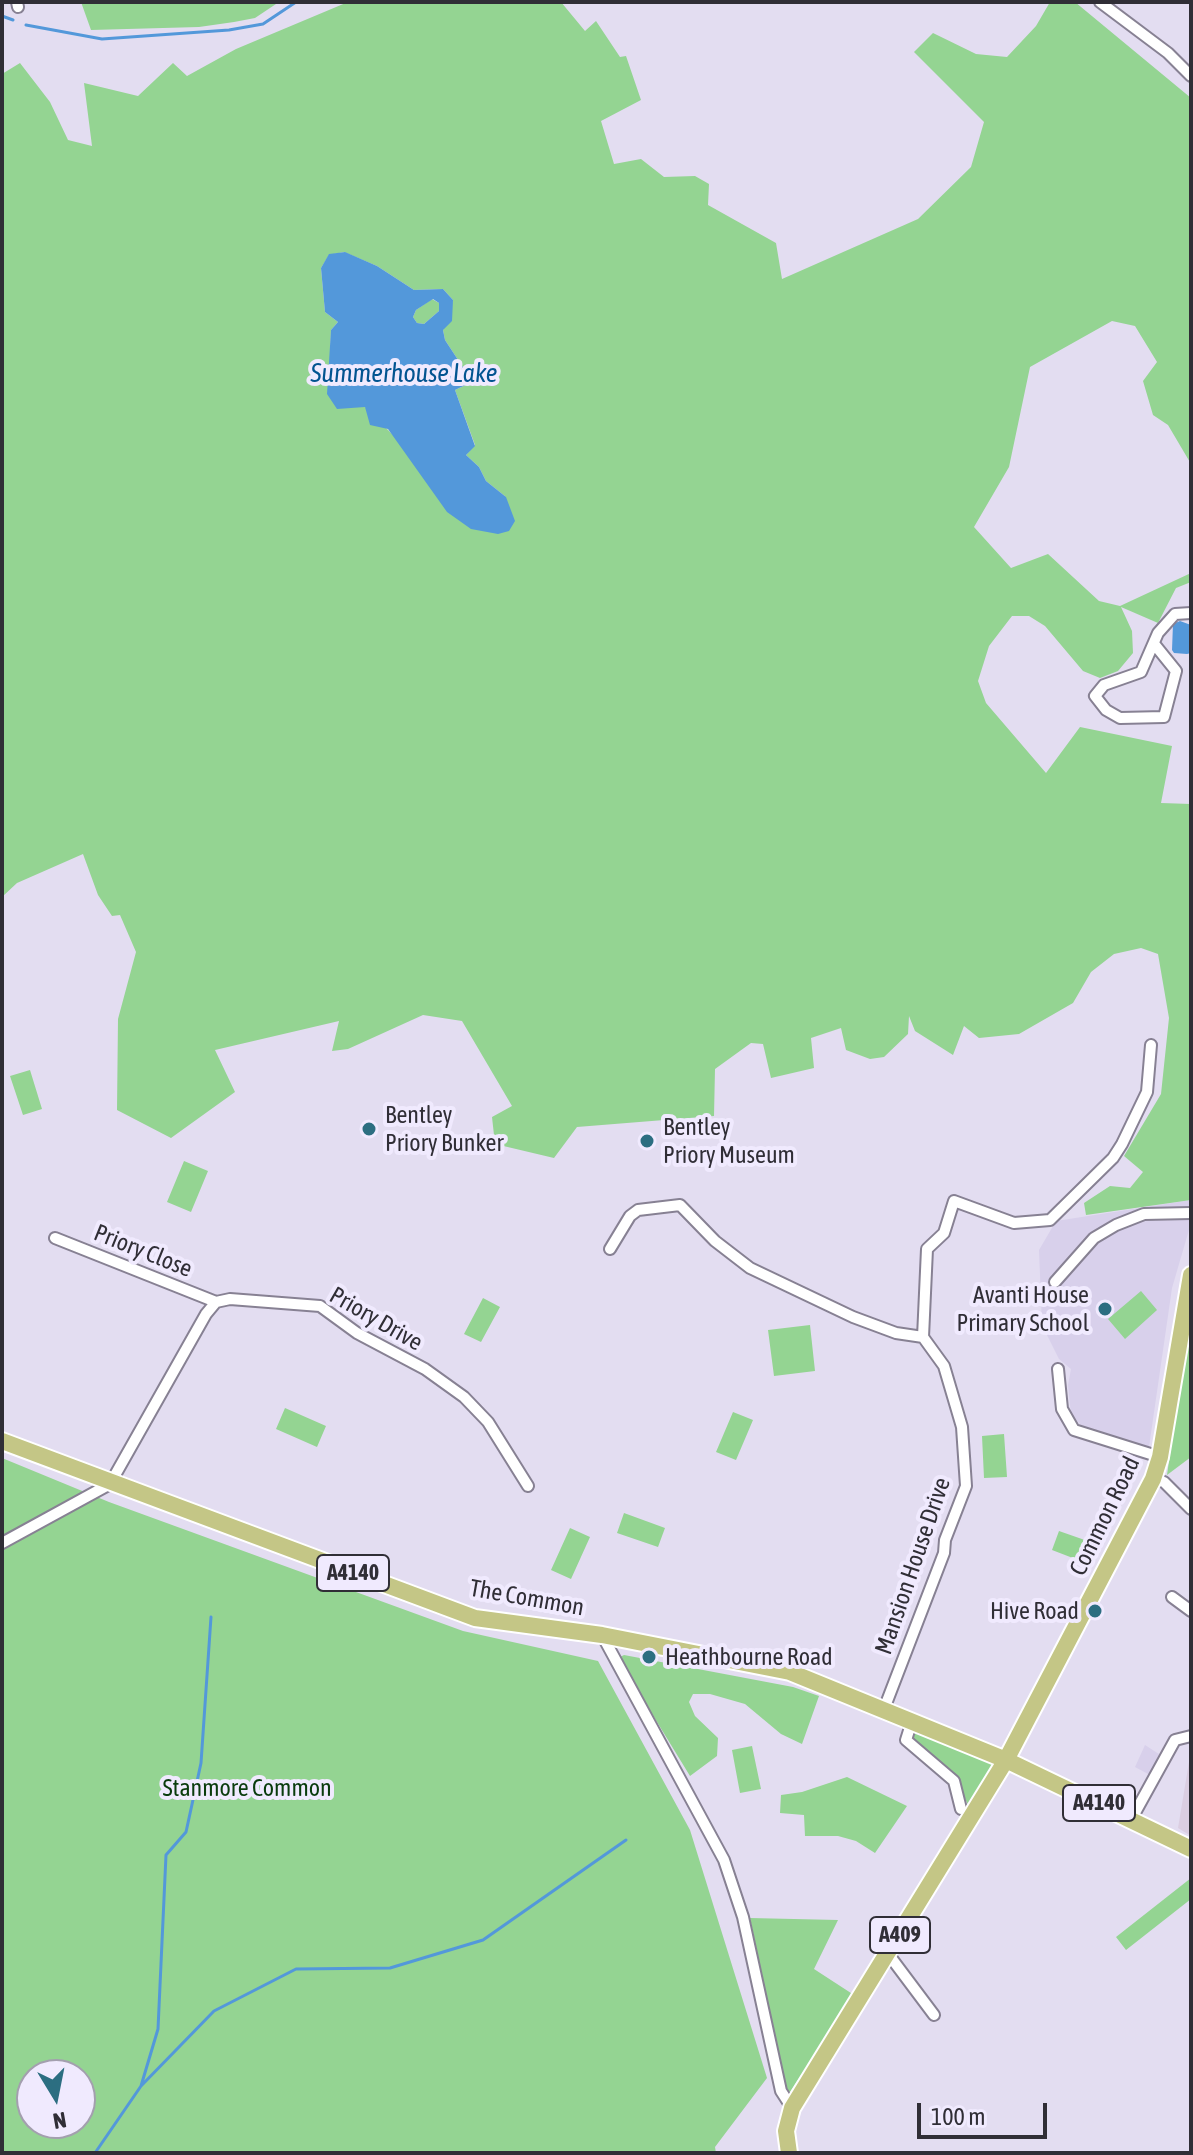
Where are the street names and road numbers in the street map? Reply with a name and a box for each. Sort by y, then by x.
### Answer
street label: Priory Close [90,1218,196,1284]
street label: Priory Drive [324,1281,428,1357]
street label: Common Road [1064,1452,1146,1580]
street label: Mansion House Drive [869,1474,957,1658]
road number: A4140 [317,1555,389,1591]
street label: The Common [468,1574,586,1622]
road number: A4140 [1063,1785,1135,1821]
road number: A409 [870,1917,930,1953]

